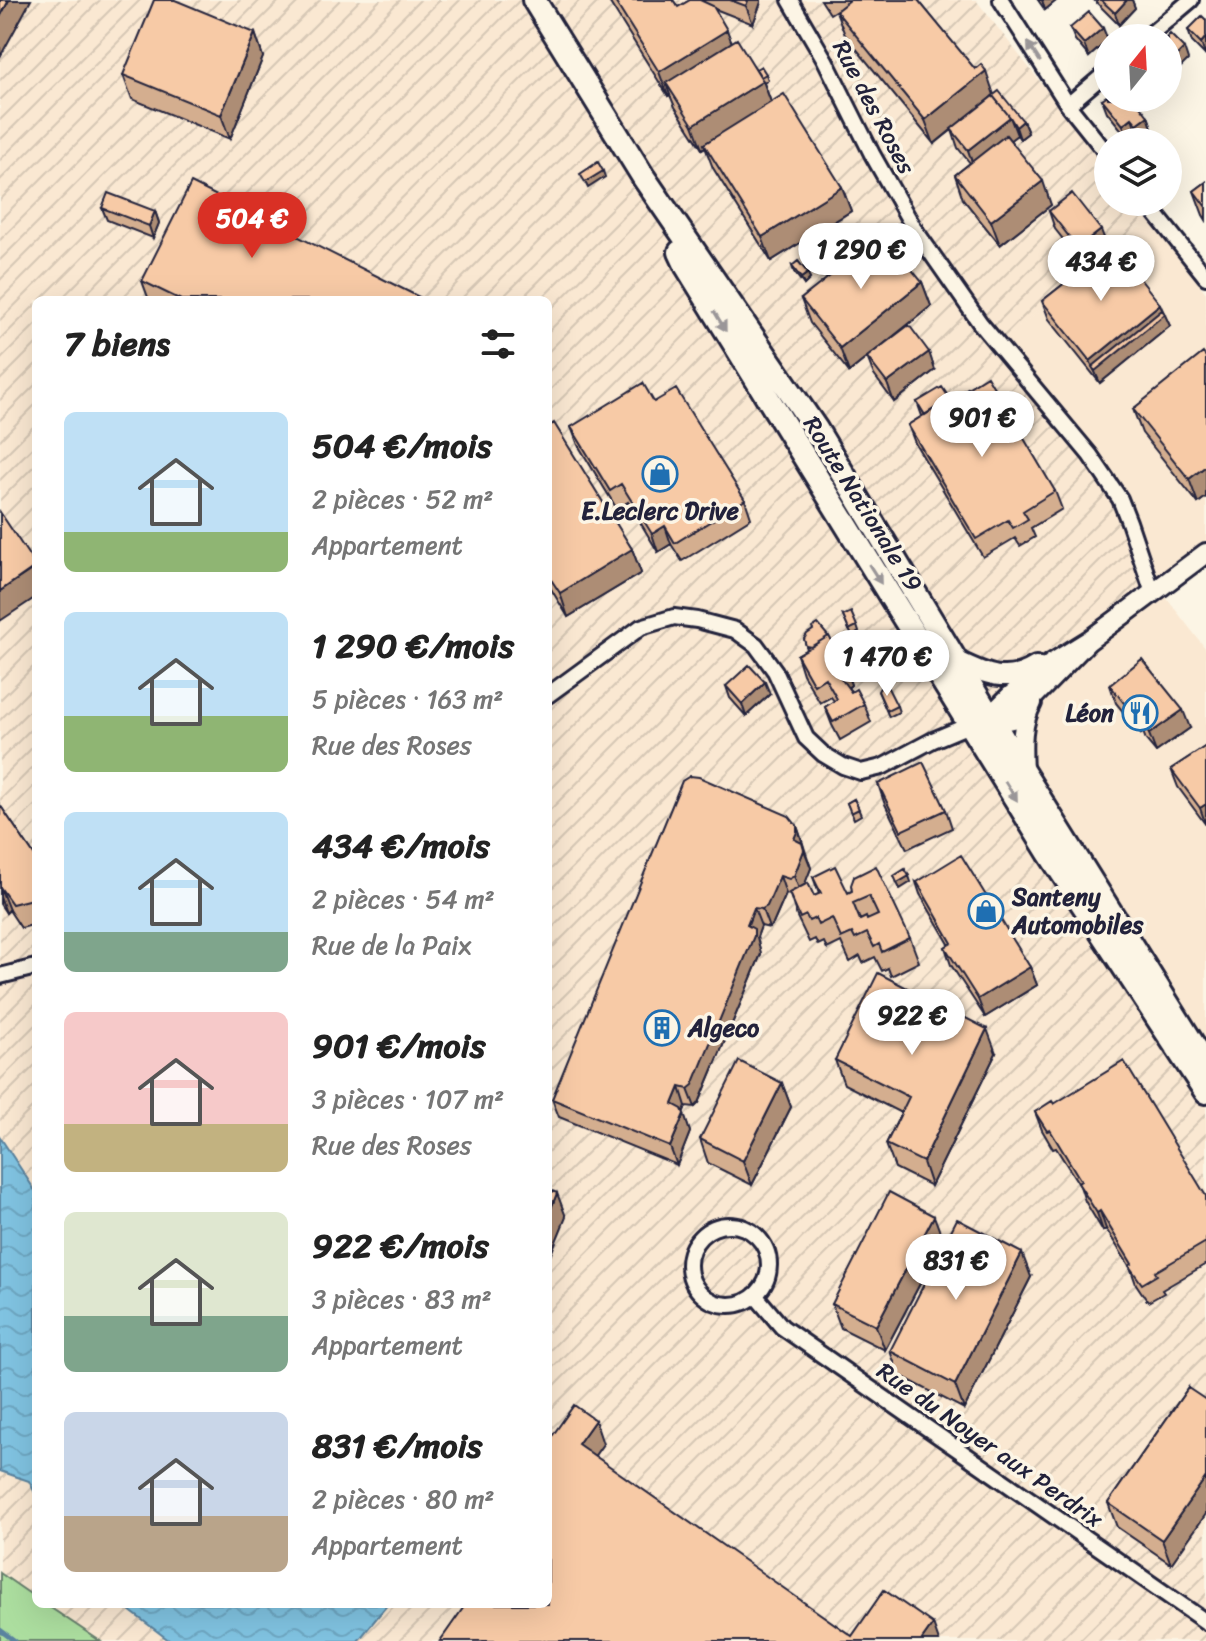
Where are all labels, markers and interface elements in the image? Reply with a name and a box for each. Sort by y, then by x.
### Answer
north arrow [1094,24,1182,112]
map controls [1094,24,1182,216]
street label: Rue des Roses [821,32,928,183]
one-way arrow [1027,42,1042,63]
button: layers [1094,128,1182,216]
pin: 504 € [196,192,308,260]
text: 504 € [216,195,288,241]
pin: 1 290 € [787,223,935,291]
text: 1 290 € [816,226,906,272]
pin: 434 € [1045,235,1157,303]
text: 434 € [1066,238,1136,284]
one-way arrow [713,310,727,332]
text: 7 biens [64,314,170,374]
icon: filters [476,322,520,366]
pin: 901 € [926,391,1038,459]
text: 901 € [948,394,1016,440]
street label: Route Nationale 19 [792,407,934,601]
text: 504 €/mois [312,416,492,476]
icon: home [128,444,224,540]
shop icon: E.Leclerc Drive [641,455,679,493]
text: 2 pièces · 52 m² [312,476,493,522]
place label: E.Leclerc Drive [581,490,739,532]
text: Appartement [312,522,463,568]
one-way arrow [868,563,882,585]
text: 1 290 €/mois [312,616,514,676]
pin: 1 470 € [813,630,961,698]
text: 1 470 € [842,633,932,679]
icon: home [128,644,224,740]
text: 5 pièces · 163 m² [312,676,504,722]
place label: Léon [1065,692,1114,734]
restaurant icon: Léon [1121,694,1159,732]
text: Rue des Roses [312,722,472,768]
one-way arrow [1003,780,1017,802]
text: 434 €/mois [312,816,490,876]
icon: home [128,844,224,940]
text: 2 pièces · 54 m² [312,876,495,922]
place label: Santeny Automobiles [1011,876,1144,946]
shop icon: Santeny Automobiles [967,892,1005,930]
text: Rue de la Paix [312,922,471,968]
pin: 922 € [856,989,968,1057]
text: 922 € [877,992,947,1038]
place label: Algeco [687,1007,760,1049]
building icon: Algeco [643,1009,681,1047]
text: 901 €/mois [312,1016,486,1076]
icon: home [128,1044,224,1140]
text: 3 pièces · 107 m² [312,1076,504,1122]
text: Rue des Roses [312,1122,472,1168]
text: 922 €/mois [312,1216,489,1276]
pin: 831 € [900,1234,1012,1302]
text: 831 € [923,1237,989,1283]
icon: home [128,1244,224,1340]
text: 3 pièces · 83 m² [312,1276,492,1322]
text: Appartement [312,1322,463,1368]
street label: Rue du Noyer aux Perdrix [868,1351,1113,1540]
text: 831 €/mois [312,1416,482,1476]
icon: home [128,1444,224,1540]
text: 2 pièces · 80 m² [312,1476,495,1522]
text: Appartement [312,1522,463,1568]

